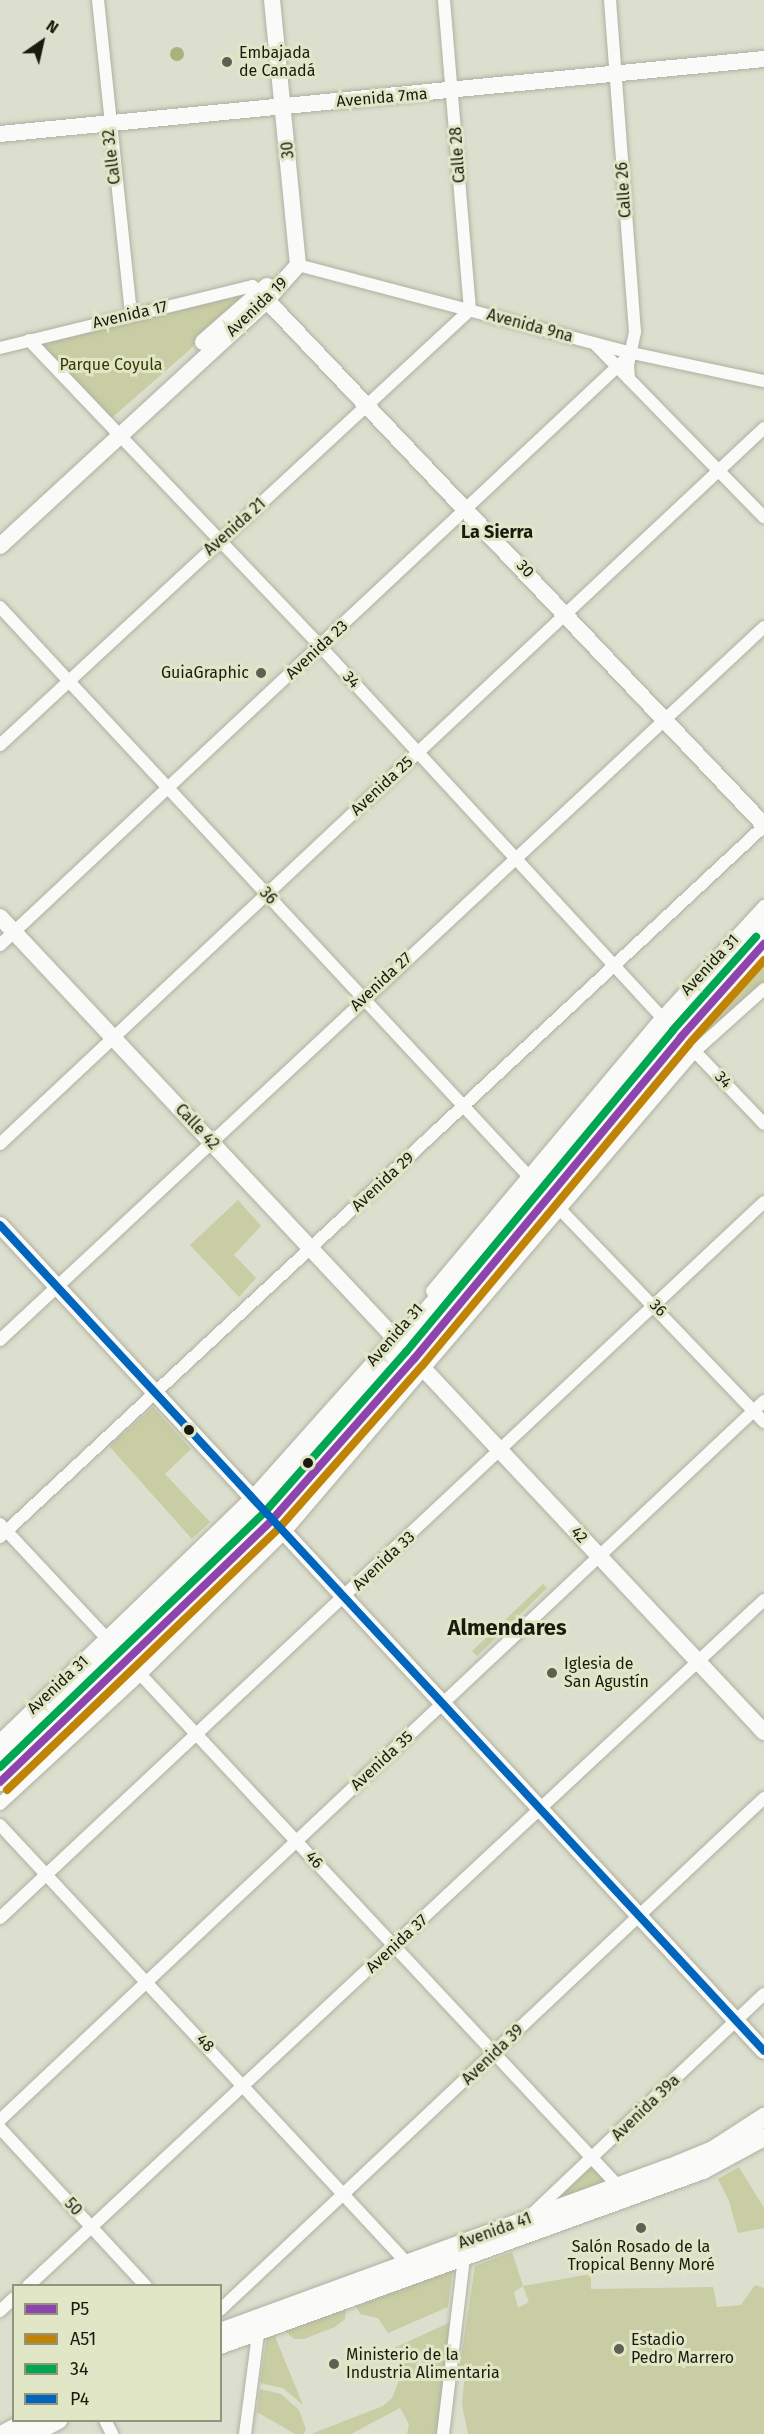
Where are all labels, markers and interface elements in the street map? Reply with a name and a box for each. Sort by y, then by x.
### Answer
north arrow [12,12,72,72]
text: N [43,16,62,38]
place label: Embajada de Canadá [239,43,315,81]
marker: Embajada de Canadá [220,55,234,69]
street label: Avenida 7ma [336,84,428,112]
street label: Calle 28 [446,126,470,184]
street label: Calle 32 [99,128,125,186]
street label: 30 [278,141,298,159]
street label: Calle 26 [612,161,636,219]
street label: Avenida 19 [222,273,292,341]
street label: Avenida 17 [91,297,169,333]
street label: Avenida 9na [485,305,575,347]
park label: Parque Coyula [59,355,163,375]
street label: Avenida 21 [200,494,270,560]
district label: La Sierra [461,521,533,543]
street label: 30 [512,556,538,582]
street label: Avenida 23 [282,616,352,684]
place label: GuiaGraphic [161,663,249,683]
marker: GuiaGraphic [254,666,268,680]
street label: 34 [338,667,364,693]
street label: Avenida 25 [347,752,417,820]
street label: 36 [255,883,281,909]
street label: Avenida 31 [677,930,743,1000]
street label: Avenida 27 [346,949,416,1015]
street label: 34 [710,1067,736,1093]
street label: Calle 42 [171,1100,223,1154]
street label: Avenida 29 [348,1148,418,1216]
street label: 36 [645,1295,671,1321]
street label: Avenida 31 [363,1300,427,1370]
unlabelled marker [183,1424,195,1436]
unlabelled marker [302,1457,314,1469]
street label: 42 [566,1523,592,1547]
street label: Avenida 33 [349,1527,419,1595]
district label: Almendares [447,1615,567,1641]
street label: Avenida 31 [23,1652,93,1718]
place label: Iglesia de San Agustín [564,1654,649,1692]
marker: Iglesia de San Agustín [545,1666,559,1680]
street label: Avenida 35 [347,1727,417,1795]
street label: 46 [301,1847,327,1873]
street label: Avenida 37 [362,1911,432,1977]
street label: Avenida 39 [458,2021,528,2089]
street label: 48 [192,2030,218,2056]
street label: Avenida 39a [608,2071,684,2145]
street label: 50 [60,2194,86,2220]
street label: Avenida 41 [456,2209,534,2253]
marker: Salón Rosado de la Tropical Benny Moré [634,2221,648,2235]
place label: Salón Rosado de la Tropical Benny Moré [567,2237,715,2275]
legend [12,2284,222,2422]
text: P5 [70,2298,89,2320]
text: A51 [70,2328,96,2350]
place label: Estadio Pedro Marrero [631,2330,734,2368]
marker: Estadio Pedro Marrero [612,2342,626,2356]
place label: Ministerio de la Industria Alimentaria [346,2345,500,2383]
marker: Ministerio de la Industria Alimentaria [327,2357,341,2371]
text: 34 [70,2358,88,2380]
text: P4 [70,2388,89,2410]

